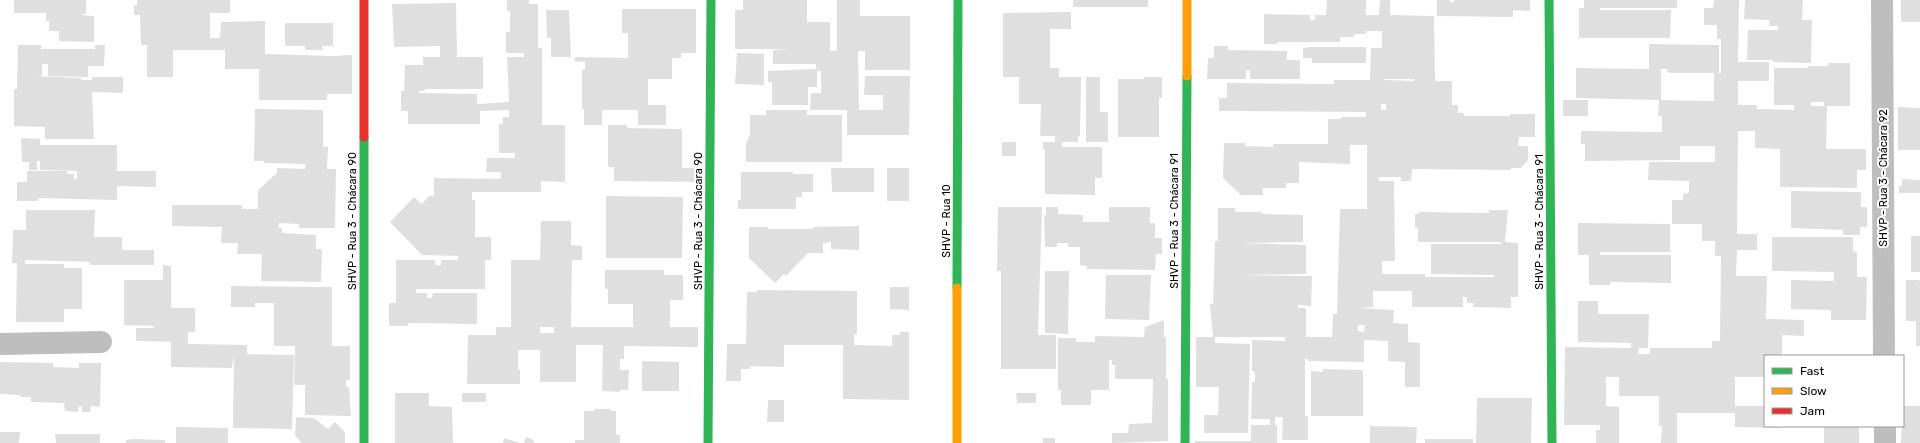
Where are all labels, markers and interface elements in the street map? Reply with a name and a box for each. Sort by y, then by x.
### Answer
street label: SHVP - Rua 3 - Chácara 92 [1877,109,1890,247]
street label: SHVP - Rua 3 - Chácara 90 [346,152,359,290]
street label: SHVP - Rua 3 - Chácara 90 [692,152,705,290]
street label: SHVP - Rua 3 - Chácara 91 [1168,153,1181,289]
street label: SHVP - Rua 3 - Chácara 91 [1533,154,1546,290]
street label: SHVP - Rua 10 [940,184,953,258]
legend [1764,355,1904,427]
text: Fast [1800,364,1824,378]
text: Slow [1800,384,1827,398]
text: Jam [1800,404,1825,418]

